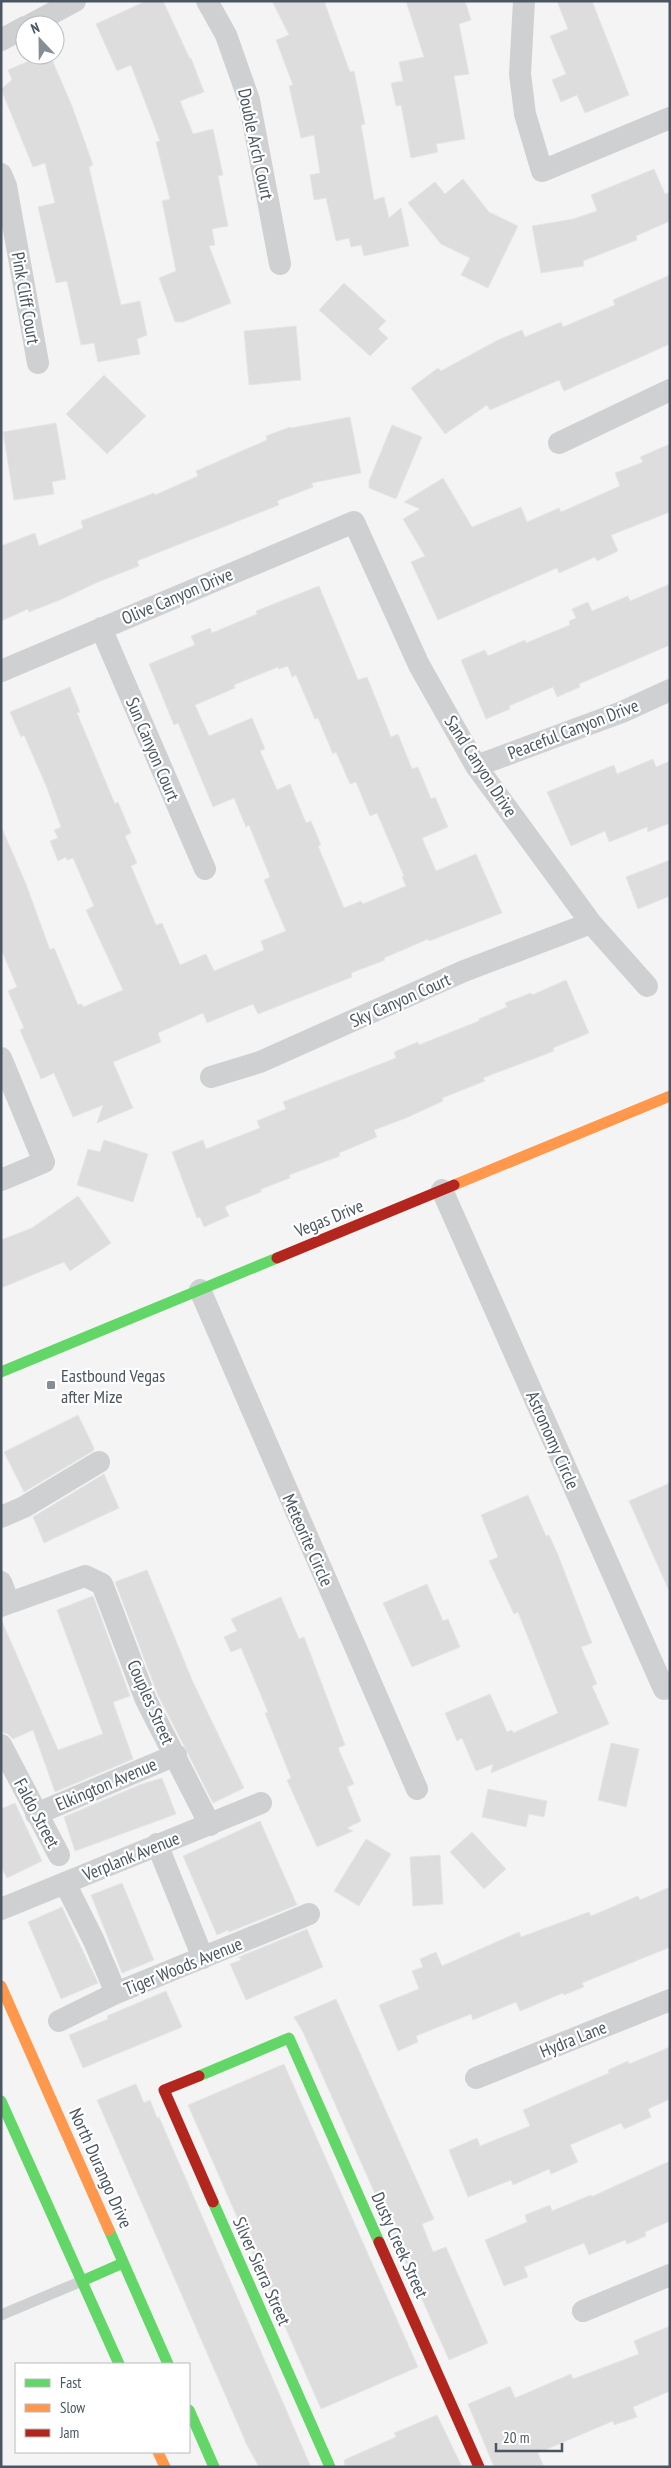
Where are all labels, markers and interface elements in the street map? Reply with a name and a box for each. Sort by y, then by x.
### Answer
north arrow [15,15,65,65]
text: N [28,18,42,38]
street label: Double Arch Court [233,86,279,202]
street label: Pink Cliff Court [7,250,45,346]
street label: Olive Canyon Drive [118,562,236,630]
street label: Peaceful Canyon Drive [504,693,642,765]
street label: Sun Canyon Court [121,694,185,804]
street label: Sand Canyon Drive [440,711,522,821]
street label: Sky Canyon Court [346,968,454,1032]
street label: Vegas Drive [290,1194,367,1243]
place label: Eastbound Vegas after Mize [61,1364,165,1408]
marker: Eastbound Vegas after Mize [45,1379,57,1391]
street label: Astronomy Circle [521,1387,585,1493]
street label: Meteorite Circle [277,1490,339,1590]
street label: Couples Street [122,1656,180,1748]
street label: Elkington Avenue [52,1752,160,1816]
street label: Faldo Street [9,1774,65,1852]
street label: Verplank Avenue [78,1826,183,1886]
street label: Tiger Woods Avenue [121,1932,245,2000]
street label: Hydra Lane [536,2015,610,2063]
street label: North Durango Drive [64,2104,138,2232]
street label: Dusty Creek Street [366,2188,434,2302]
street label: Silver Sierra Street [228,2213,296,2329]
legend [15,2363,190,2453]
text: Fast [60,2373,81,2392]
text: Slow [60,2398,85,2417]
scale bar [496,2420,562,2452]
text: Jam [59,2423,79,2442]
text: 20 m [503,2428,529,2447]

